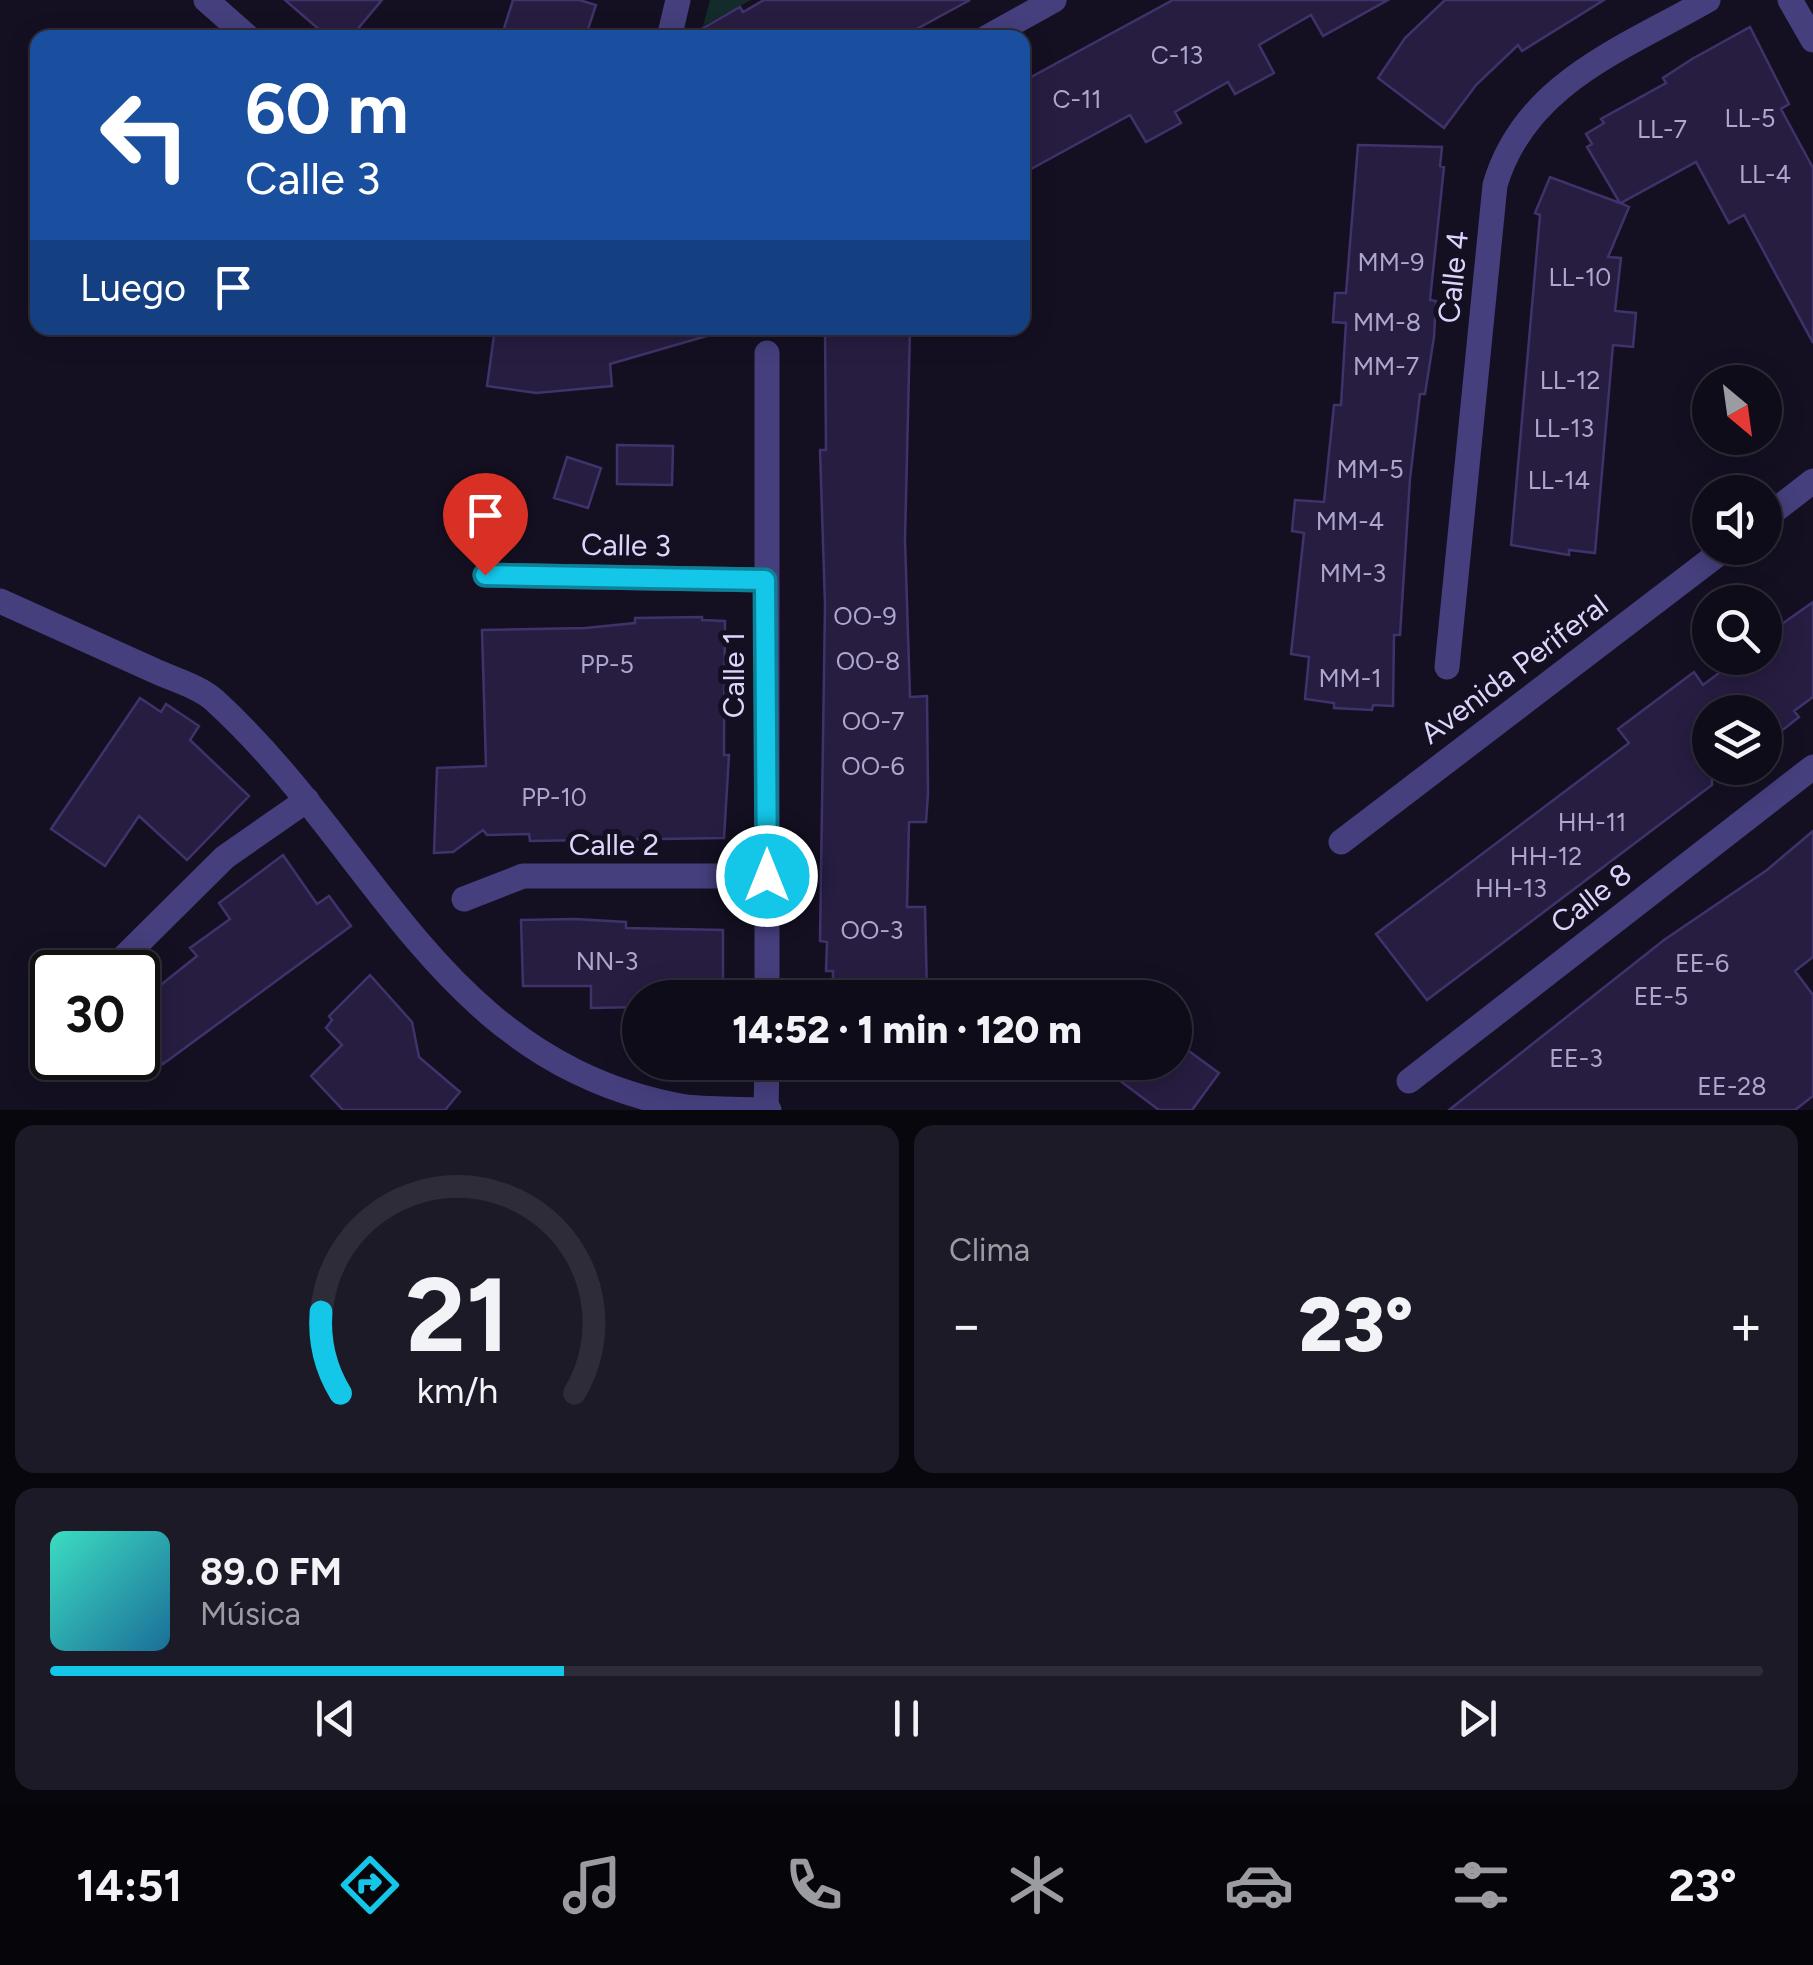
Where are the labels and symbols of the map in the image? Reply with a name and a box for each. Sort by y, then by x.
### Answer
house number: C-13 [1151,40,1203,70]
house number: C-11 [1052,84,1102,114]
house number: LL-5 [1725,103,1775,133]
house number: LL-7 [1637,114,1687,144]
house number: LL-4 [1739,159,1791,189]
street label: Calle 4 [1430,229,1476,325]
house number: MM-9 [1358,247,1424,277]
house number: LL-10 [1549,262,1611,292]
house number: MM-8 [1353,307,1421,337]
house number: MM-7 [1353,351,1419,381]
house number: LL-12 [1540,365,1600,395]
north arrow [1692,365,1782,455]
house number: LL-13 [1534,413,1594,443]
house number: MM-5 [1336,454,1404,484]
house number: LL-14 [1528,465,1590,495]
pin [443,473,528,576]
house number: MM-4 [1316,506,1384,536]
street label: Calle 3 [581,526,671,564]
house number: MM-3 [1320,558,1386,588]
street label: Avenida Periferal [1413,586,1615,752]
house number: OO-9 [833,601,897,631]
street label: Calle 1 [715,632,752,718]
house number: OO-8 [836,646,900,676]
house number: PP-5 [580,649,634,679]
house number: MM-1 [1318,663,1382,693]
house number: OO-7 [842,706,904,736]
house number: OO-6 [841,751,905,781]
house number: PP-10 [521,782,587,812]
house number: HH-11 [1558,807,1626,837]
position arrow [715,824,819,928]
street label: Calle 2 [569,826,659,863]
house number: HH-12 [1510,841,1582,871]
street label: Calle 8 [1543,855,1639,941]
house number: HH-13 [1475,873,1547,903]
house number: OO-3 [841,915,903,945]
house number: NN-3 [576,946,638,976]
house number: EE-6 [1675,948,1729,978]
speed limit sign: 30 [30,950,160,1080]
house number: EE-5 [1634,981,1688,1011]
house number: EE-3 [1549,1043,1603,1073]
house number: EE-28 [1697,1071,1767,1101]

